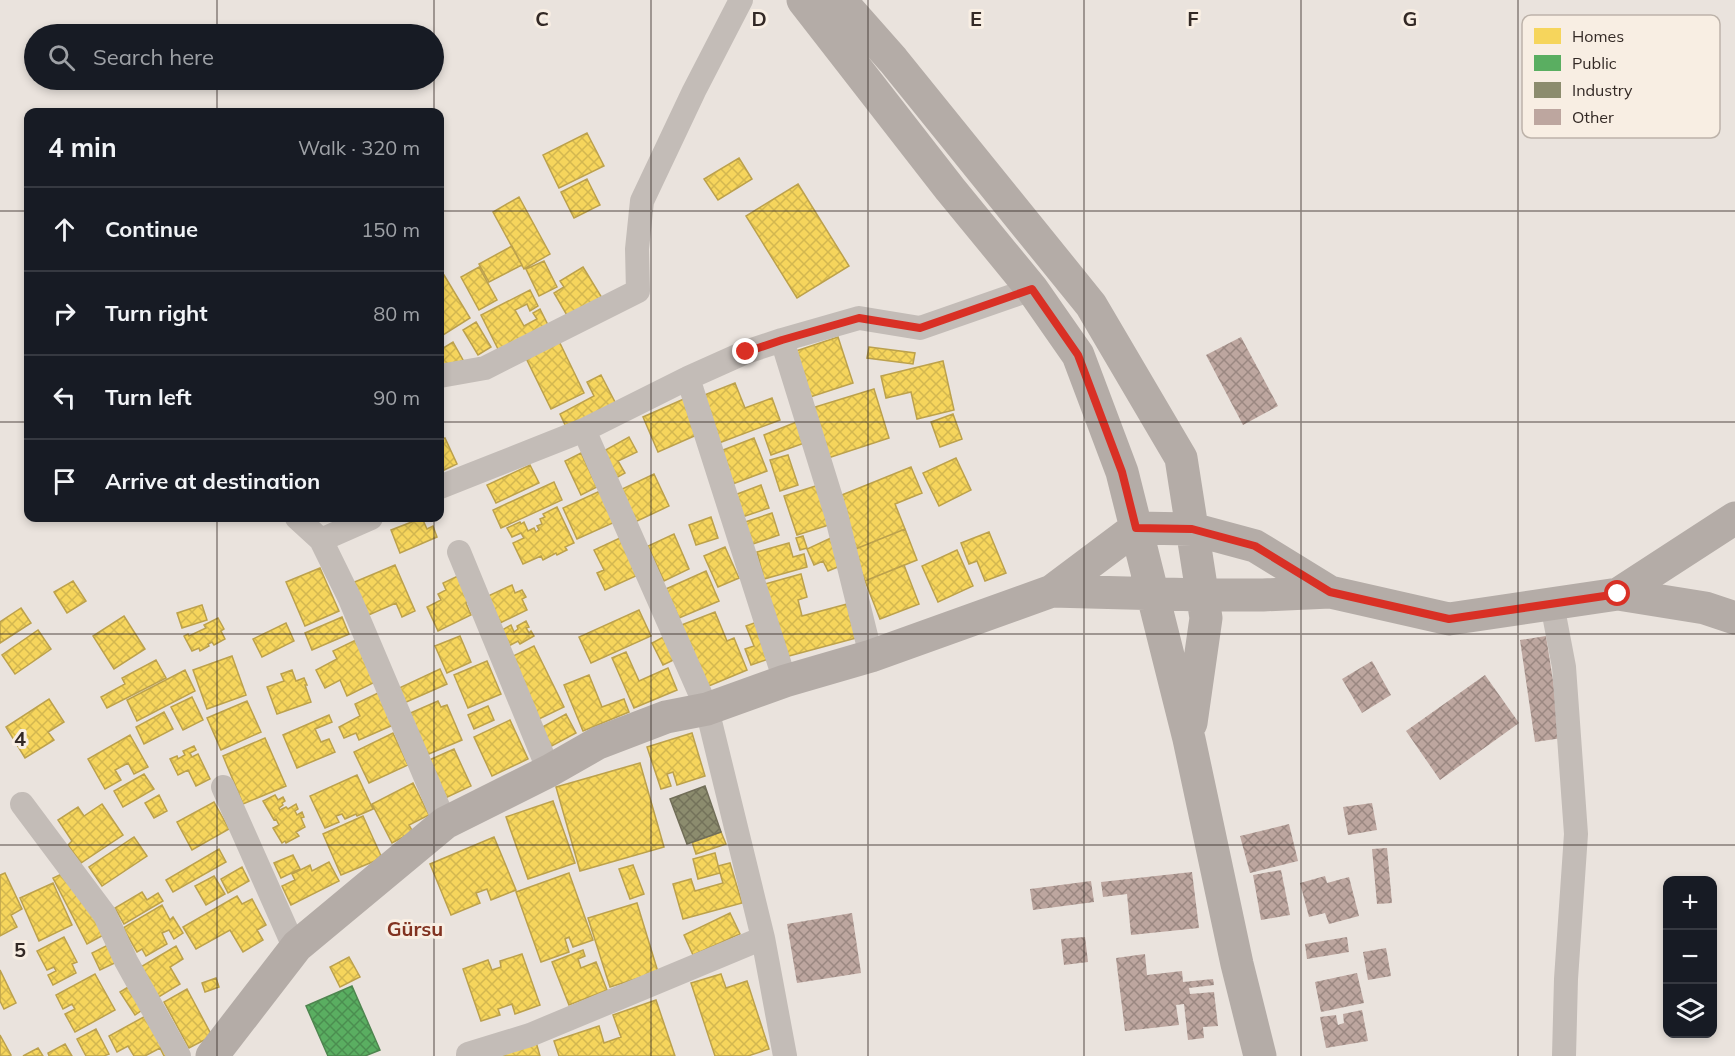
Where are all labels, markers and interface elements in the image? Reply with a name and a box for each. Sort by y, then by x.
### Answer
text: C [535,6,549,31]
text: D [751,6,767,31]
text: E [970,6,982,31]
text: F [1187,6,1199,31]
text: G [1403,6,1417,31]
legend [1522,15,1720,138]
search box [24,24,444,90]
text: Homes [1572,26,1624,46]
icon: search [45,41,78,74]
text: Search here [93,43,214,71]
text: Public [1572,53,1617,73]
text: Industry [1572,80,1633,100]
text: Other [1572,107,1614,127]
text: 4 min [48,131,117,164]
text: Walk · 320 m [298,135,420,160]
icon: ahead [48,213,81,246]
text: Continue [105,215,198,243]
text: 150 m [361,217,420,242]
icon: right [48,297,81,330]
text: Turn right [105,299,208,327]
text: 80 m [373,301,420,326]
route end [732,338,758,364]
icon: left [48,381,81,414]
text: Turn left [105,383,192,411]
text: 90 m [373,385,420,410]
icon: arrive [48,465,81,498]
text: Arrive at destination [105,467,320,495]
route start [1604,580,1630,606]
text: 4 [14,726,26,751]
map controls [1663,876,1717,1038]
button: + [1663,876,1717,930]
district label: Gürsu [387,916,443,941]
button: − [1663,930,1717,984]
text: 5 [14,937,26,962]
button: layers [1663,984,1717,1038]

